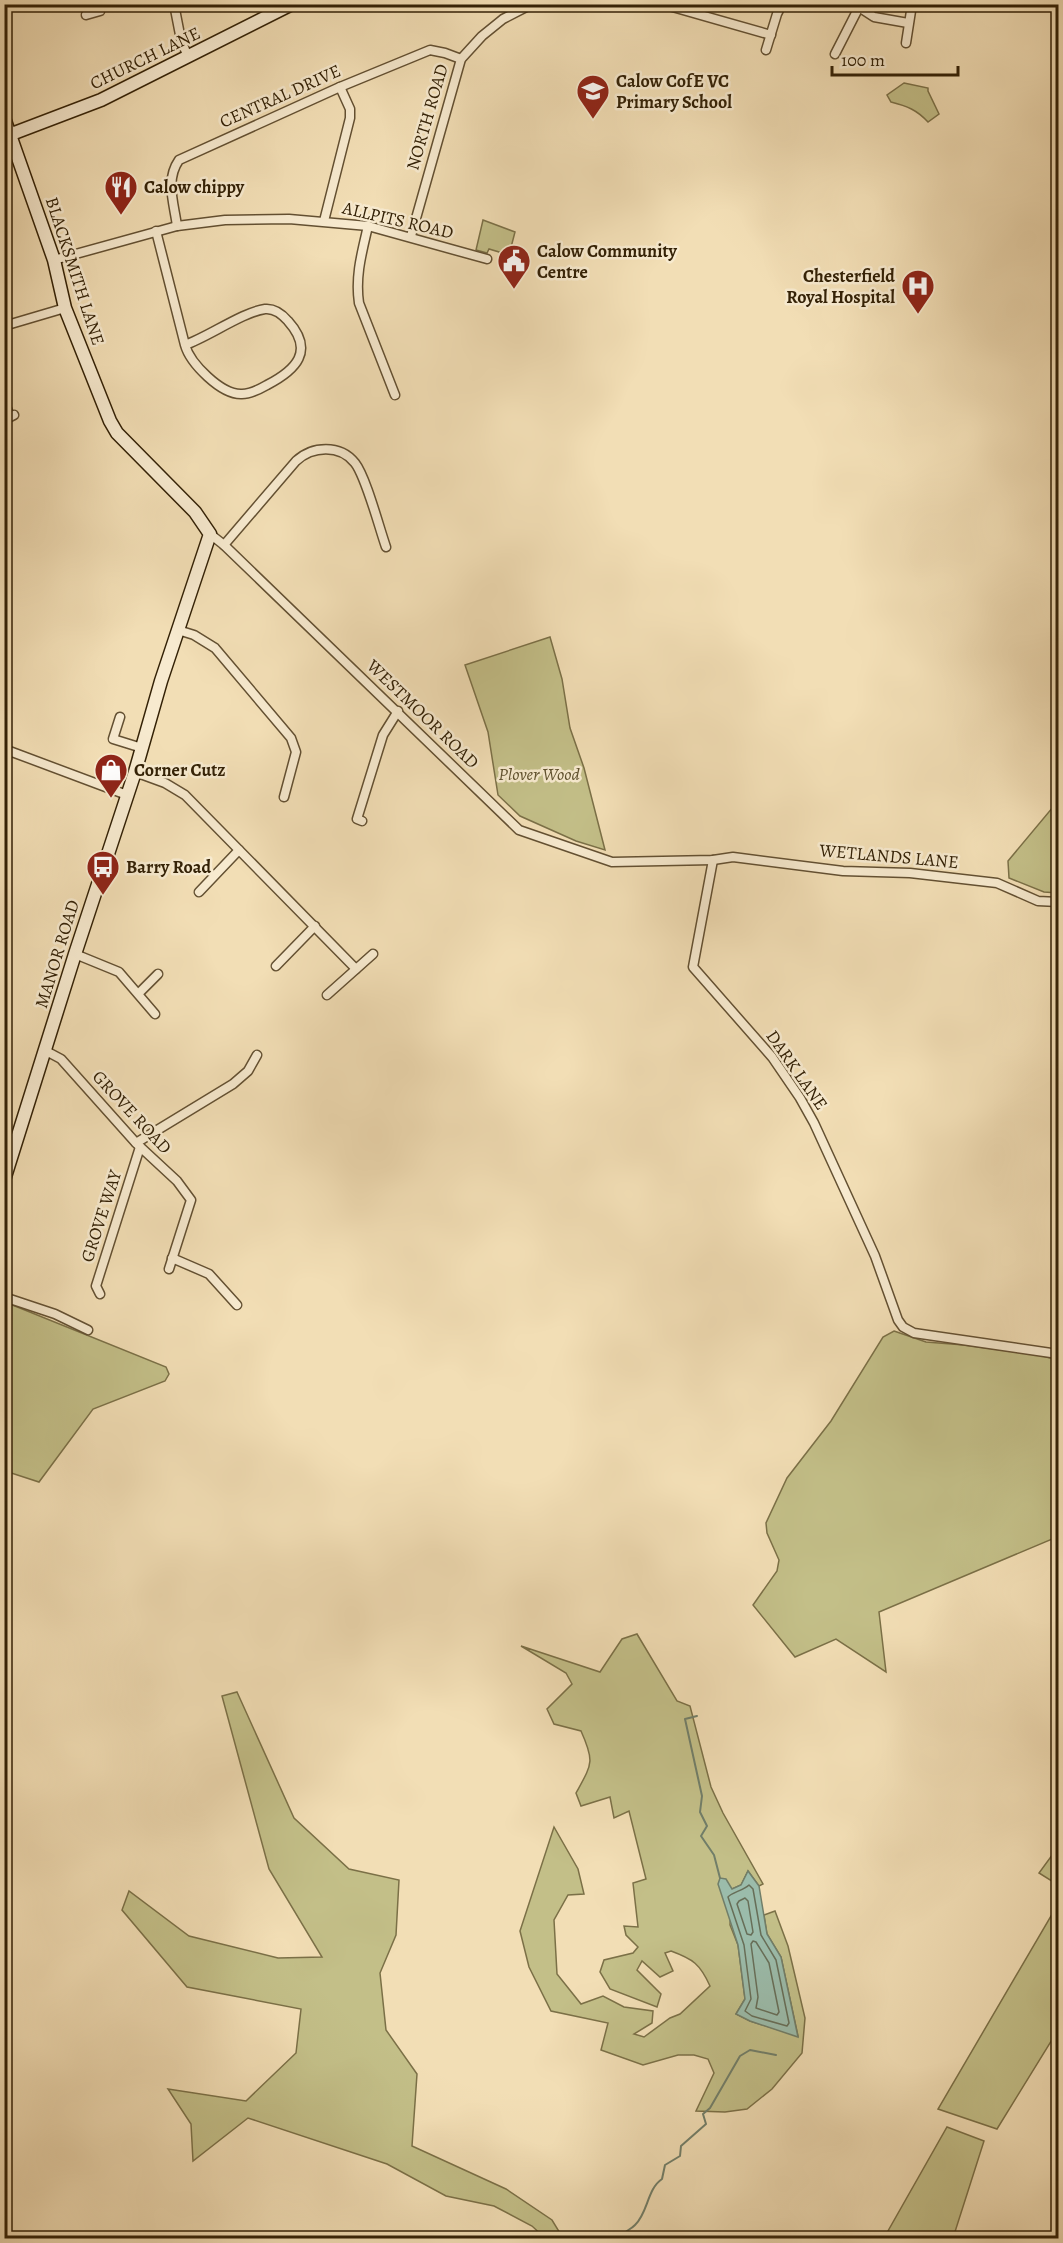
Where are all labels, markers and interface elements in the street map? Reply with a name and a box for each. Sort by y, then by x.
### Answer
street label: CHURCH LANE [86,21,204,95]
scale bar [832,39,958,77]
text: 100 m [841,48,885,72]
street label: CENTRAL DRIVE [216,59,344,133]
street label: NORTH ROAD [400,61,454,173]
place label: Calow CofE VC Primary School [616,69,732,114]
school or university icon: Calow CofE VC Primary School [575,73,611,120]
restaurant icon: Calow chippy [103,169,139,216]
place label: Calow chippy [144,175,245,199]
street label: BLACKSMITH LANE [40,194,110,348]
street label: ALLPITS ROAD [339,195,456,244]
place label: Calow Community Centre [537,239,677,284]
public building icon: Calow Community Centre [496,243,532,290]
place label: Chesterfield Royal Hospital [786,264,895,309]
hospital icon: Chesterfield Royal Hospital [900,268,936,315]
street label: WESTMOOR ROAD [361,653,484,774]
shop icon: Corner Cutz [93,752,129,799]
place label: Corner Cutz [134,758,226,782]
park label: Plover Wood [498,762,581,786]
street label: WETLANDS LANE [817,838,960,874]
bus stop icon: Barry Road [85,849,121,896]
place label: Barry Road [126,855,211,879]
street label: MANOR ROAD [29,897,85,1011]
street label: DARK LANE [761,1025,833,1115]
street label: GROVE ROAD [87,1065,177,1159]
street label: GROVE WAY [75,1166,128,1265]

